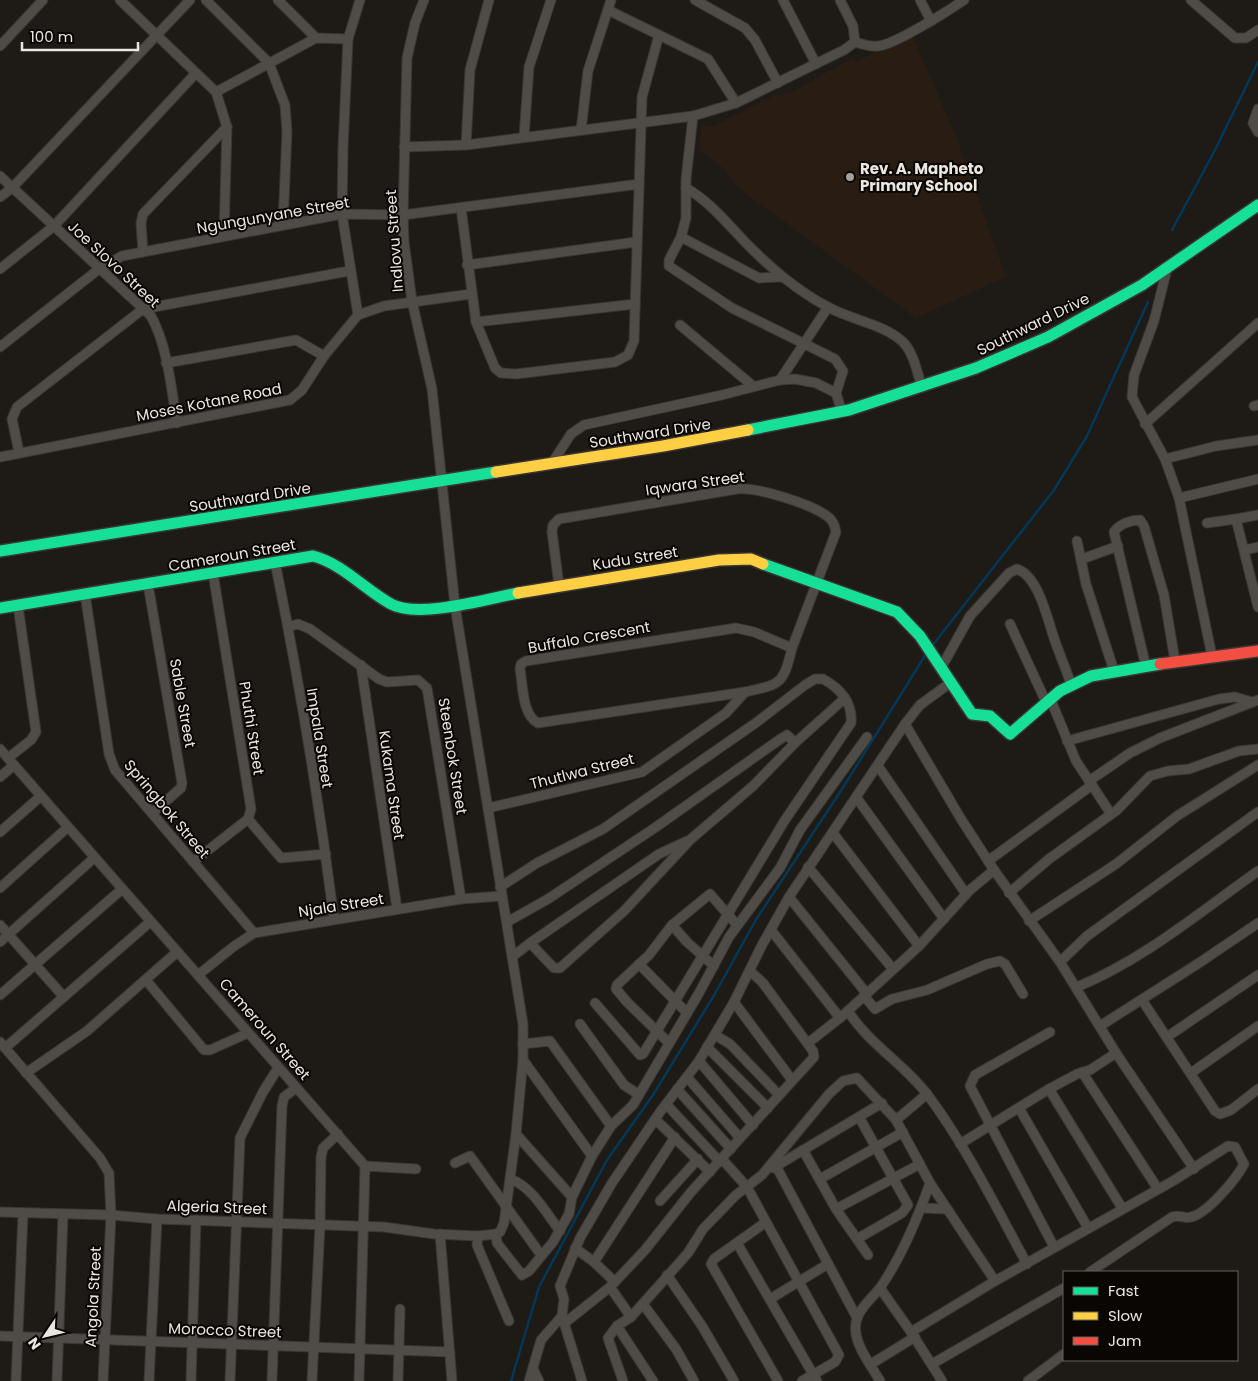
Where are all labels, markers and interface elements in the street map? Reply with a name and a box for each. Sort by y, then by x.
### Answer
scale bar [22,20,139,52]
text: 100 m [30,26,73,47]
place label: Rev. A. Mapheto Primary School [860,158,984,196]
marker: Rev. A. Mapheto Primary School [844,171,856,183]
street label: Indlovu Street [380,189,408,293]
street label: Ngungunyane Street [195,191,351,239]
street label: Joe Slovo Street [63,216,165,312]
street label: Southward Drive [973,288,1093,360]
street label: Moses Kotane Road [135,378,283,426]
street label: Southward Drive [588,413,712,453]
street label: Iqwara Street [644,466,746,500]
street label: Southward Drive [188,477,312,517]
street label: Cameroun Street [167,533,297,577]
street label: Kudu Street [591,541,679,575]
street label: Buffalo Crescent [526,616,652,658]
street label: Sable Street [165,657,201,749]
street label: Phuthi Street [234,680,270,776]
street label: Impala Street [302,686,338,790]
street label: Steenbok Street [433,696,473,816]
street label: Kukama Street [374,729,410,841]
street label: Thutlwa Street [528,748,636,794]
street label: Springbok Street [119,755,215,863]
street label: Njala Street [297,888,385,922]
street label: Cameroun Street [215,974,315,1084]
street label: Algeria Street [166,1195,268,1219]
street label: Angola Street [80,1246,106,1348]
legend [1063,1271,1238,1361]
text: Fast [1108,1280,1139,1301]
text: Slow [1108,1305,1143,1326]
north arrow [20,1311,70,1361]
street label: Morocco Street [168,1318,282,1342]
text: Jam [1108,1330,1142,1351]
text: N [23,1333,46,1354]

